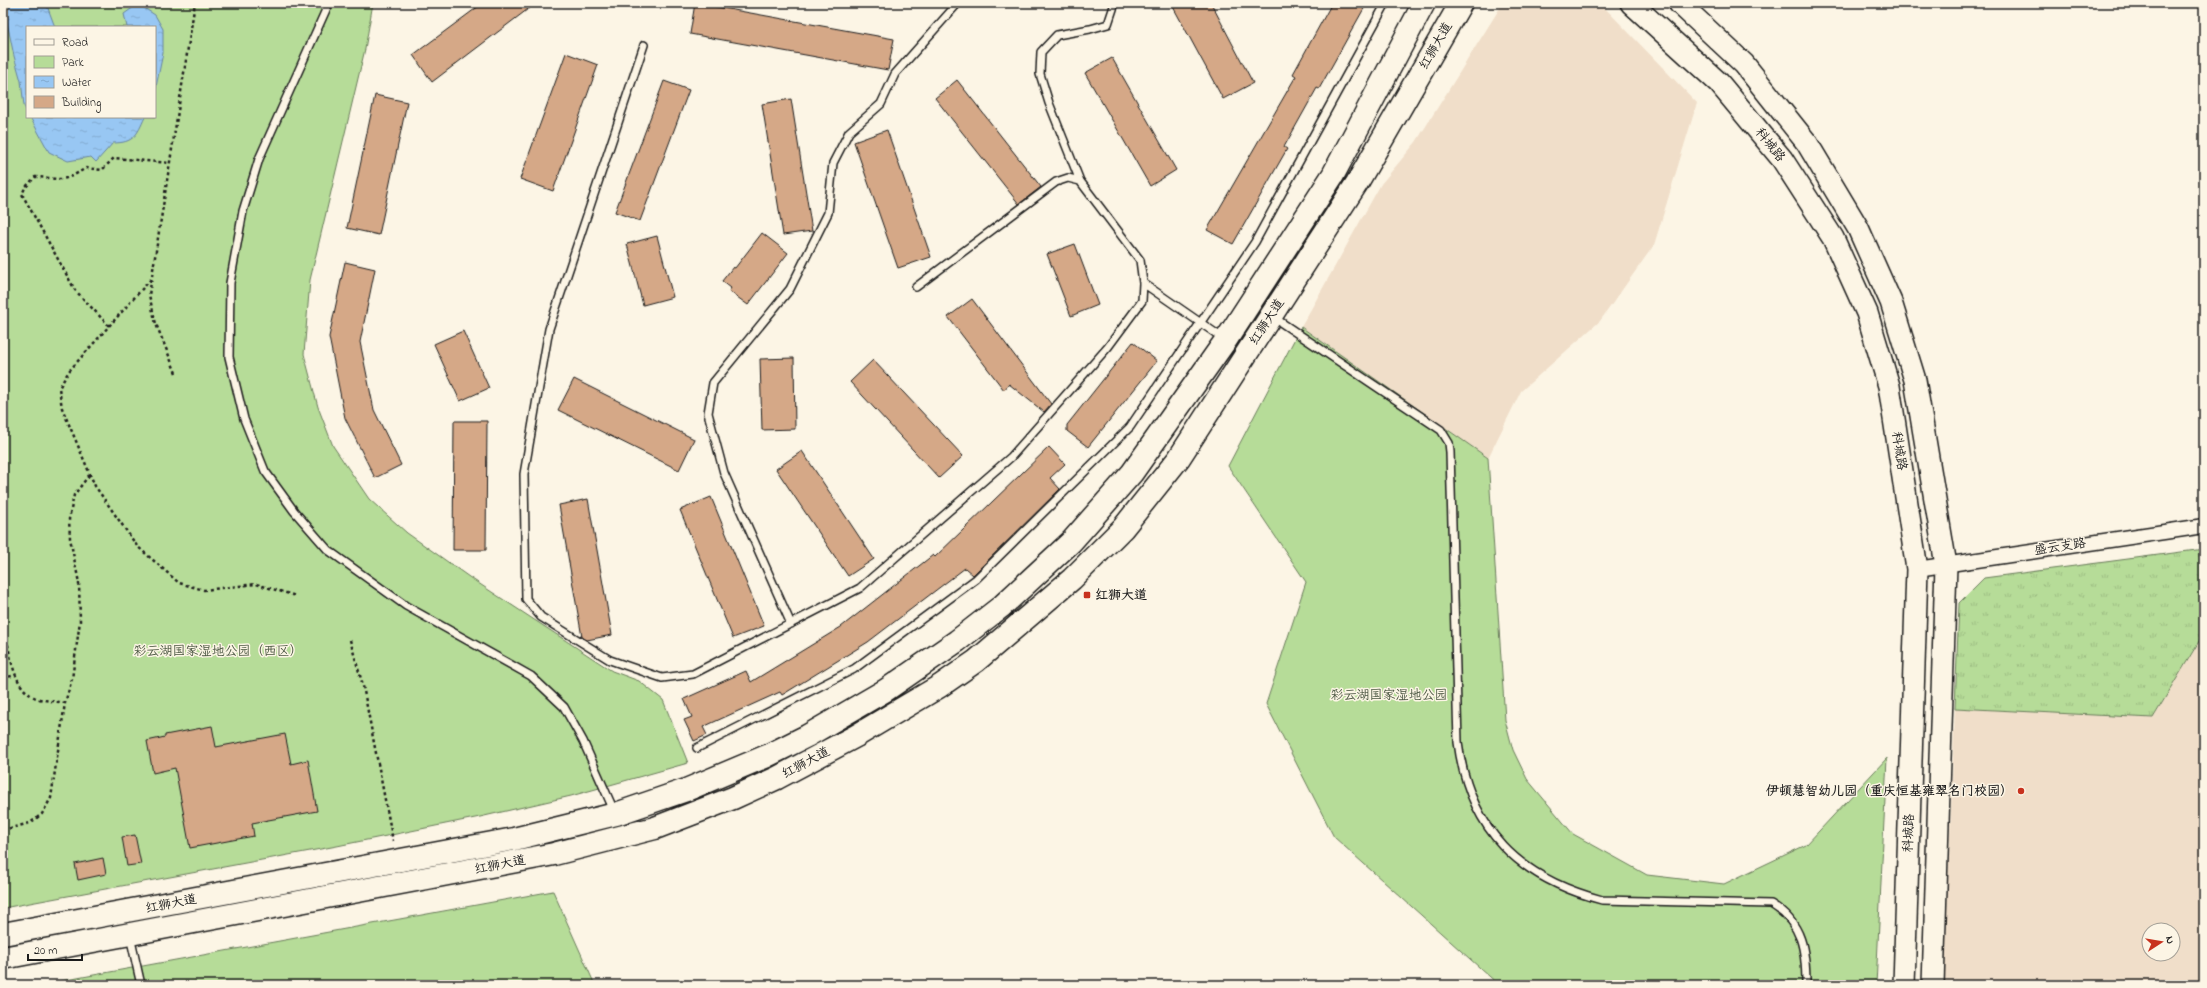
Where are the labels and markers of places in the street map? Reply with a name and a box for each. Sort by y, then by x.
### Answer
place label: 红狮大道 [1095,586,1147,605]
marker: 红狮大道 [1082,590,1092,600]
place label: 伊顿慧智幼儿园（重庆恒基雍翠名门校园） [1766,782,2013,801]
marker: 伊顿慧智幼儿园（重庆恒基雍翠名门校园） [2016,786,2026,796]

